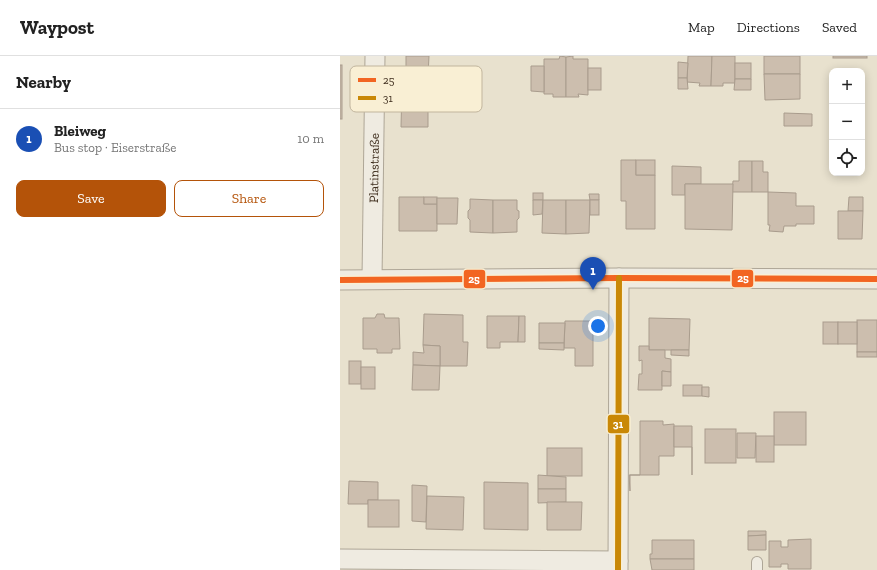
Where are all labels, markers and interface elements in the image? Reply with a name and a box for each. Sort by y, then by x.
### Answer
text: Waypost [20,16,94,39]
text: Map [688,19,715,36]
text: Directions [737,19,800,36]
text: Saved [822,19,857,36]
legend [350,66,482,112]
map controls [829,68,865,176]
button: + [829,68,865,104]
text: Nearby [16,72,71,92]
text: 25 [383,74,395,87]
text: 31 [383,92,393,105]
button: − [829,104,865,140]
text: Bleiweg [54,122,106,140]
text: 1 [26,131,32,146]
text: 10 m [297,131,324,146]
street label: Platinstraße [366,133,381,203]
text: Bus stop · Eiserstraße [54,140,176,155]
button: locate [829,140,865,176]
button: Save [16,180,166,217]
button: Share [174,180,324,217]
pin: 1 [580,257,606,290]
line badge: 25 [463,269,486,289]
line badge: 25 [731,269,754,288]
text: 25 [737,272,749,285]
text: 25 [468,273,480,286]
your location [588,316,608,336]
line badge: 31 [607,414,630,434]
text: 31 [613,418,624,431]

